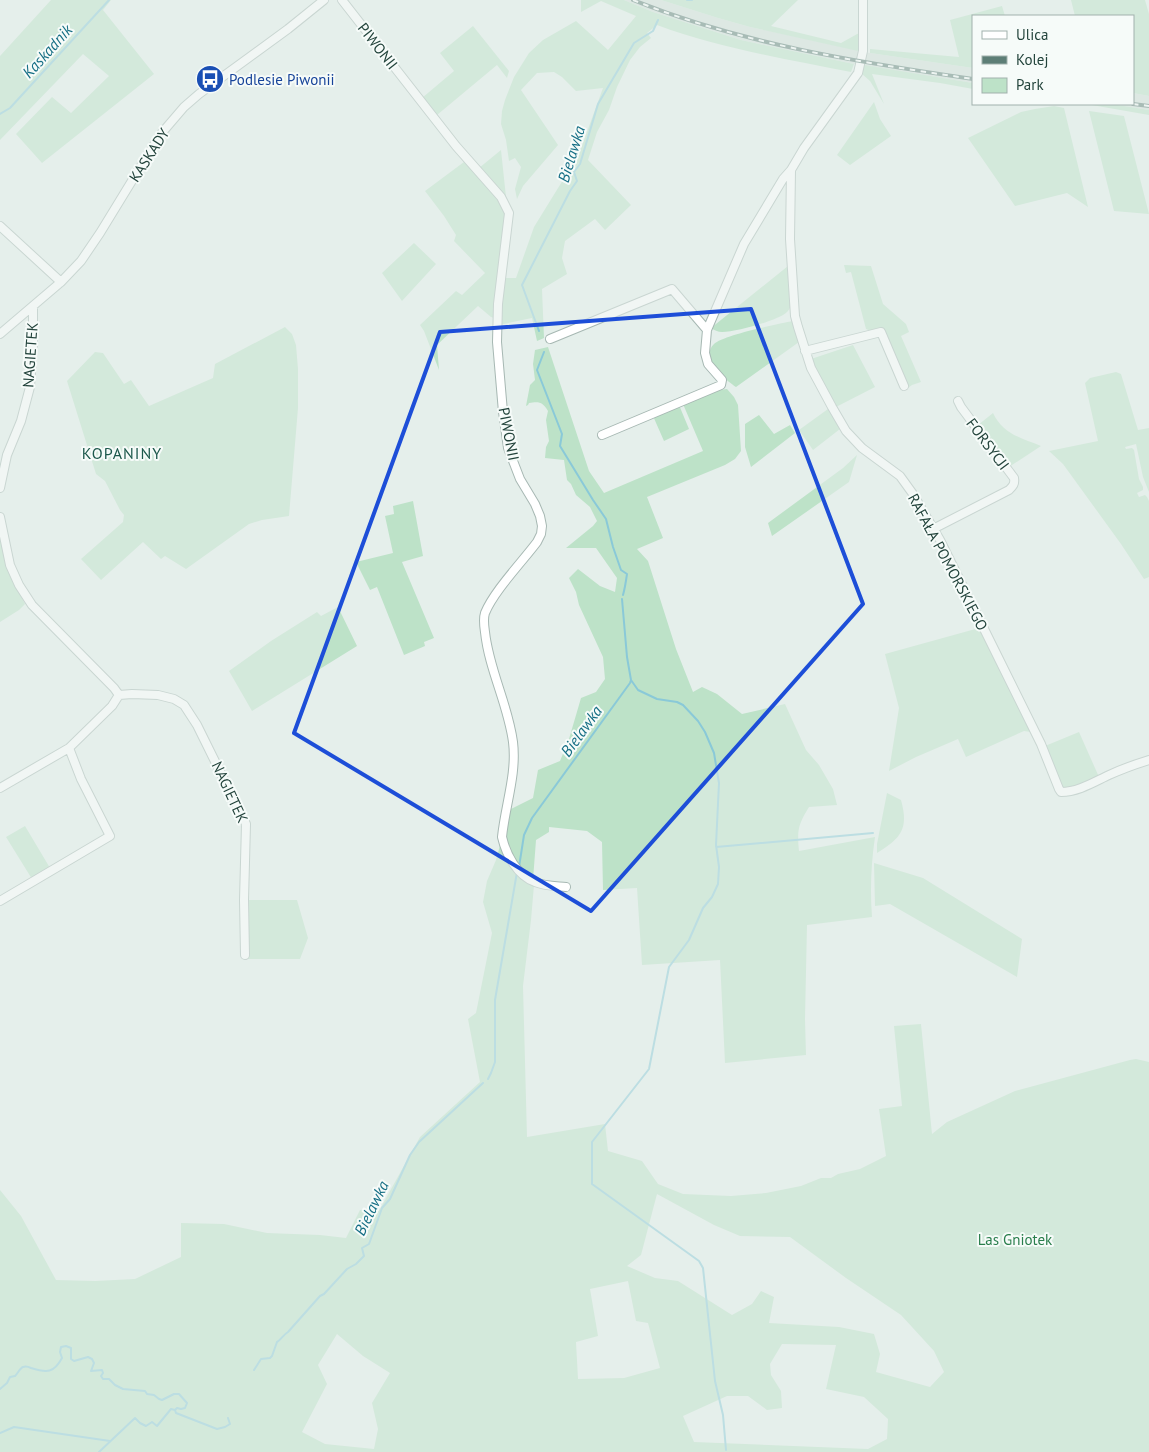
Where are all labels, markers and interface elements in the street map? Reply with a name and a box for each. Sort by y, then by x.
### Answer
legend [972,15,1134,105]
water label: Kaskadnik [18,19,77,82]
street label: PIWONII [354,19,402,73]
text: Ulica [1016,25,1048,44]
text: Kolej [1016,50,1048,69]
bus stop icon: Podlesie Piwonii [195,64,225,94]
place label: Podlesie Piwonii [229,70,334,89]
text: Park [1016,75,1044,94]
water label: Bielawka [553,123,589,185]
street label: KASKADY [125,124,174,186]
street label: NAGIETEK [18,322,42,388]
street label: PIWONII [495,406,523,462]
street label: FORSYCJI [962,414,1014,474]
district label: KOPANINY [82,443,162,463]
street label: RAFAŁA POMORSKIEGO [904,490,992,634]
water label: Bielawka [556,701,606,760]
street label: NAGIETEK [208,758,252,826]
water label: Bielawka [349,1177,393,1238]
park label: Las Gniotek [978,1230,1053,1249]

